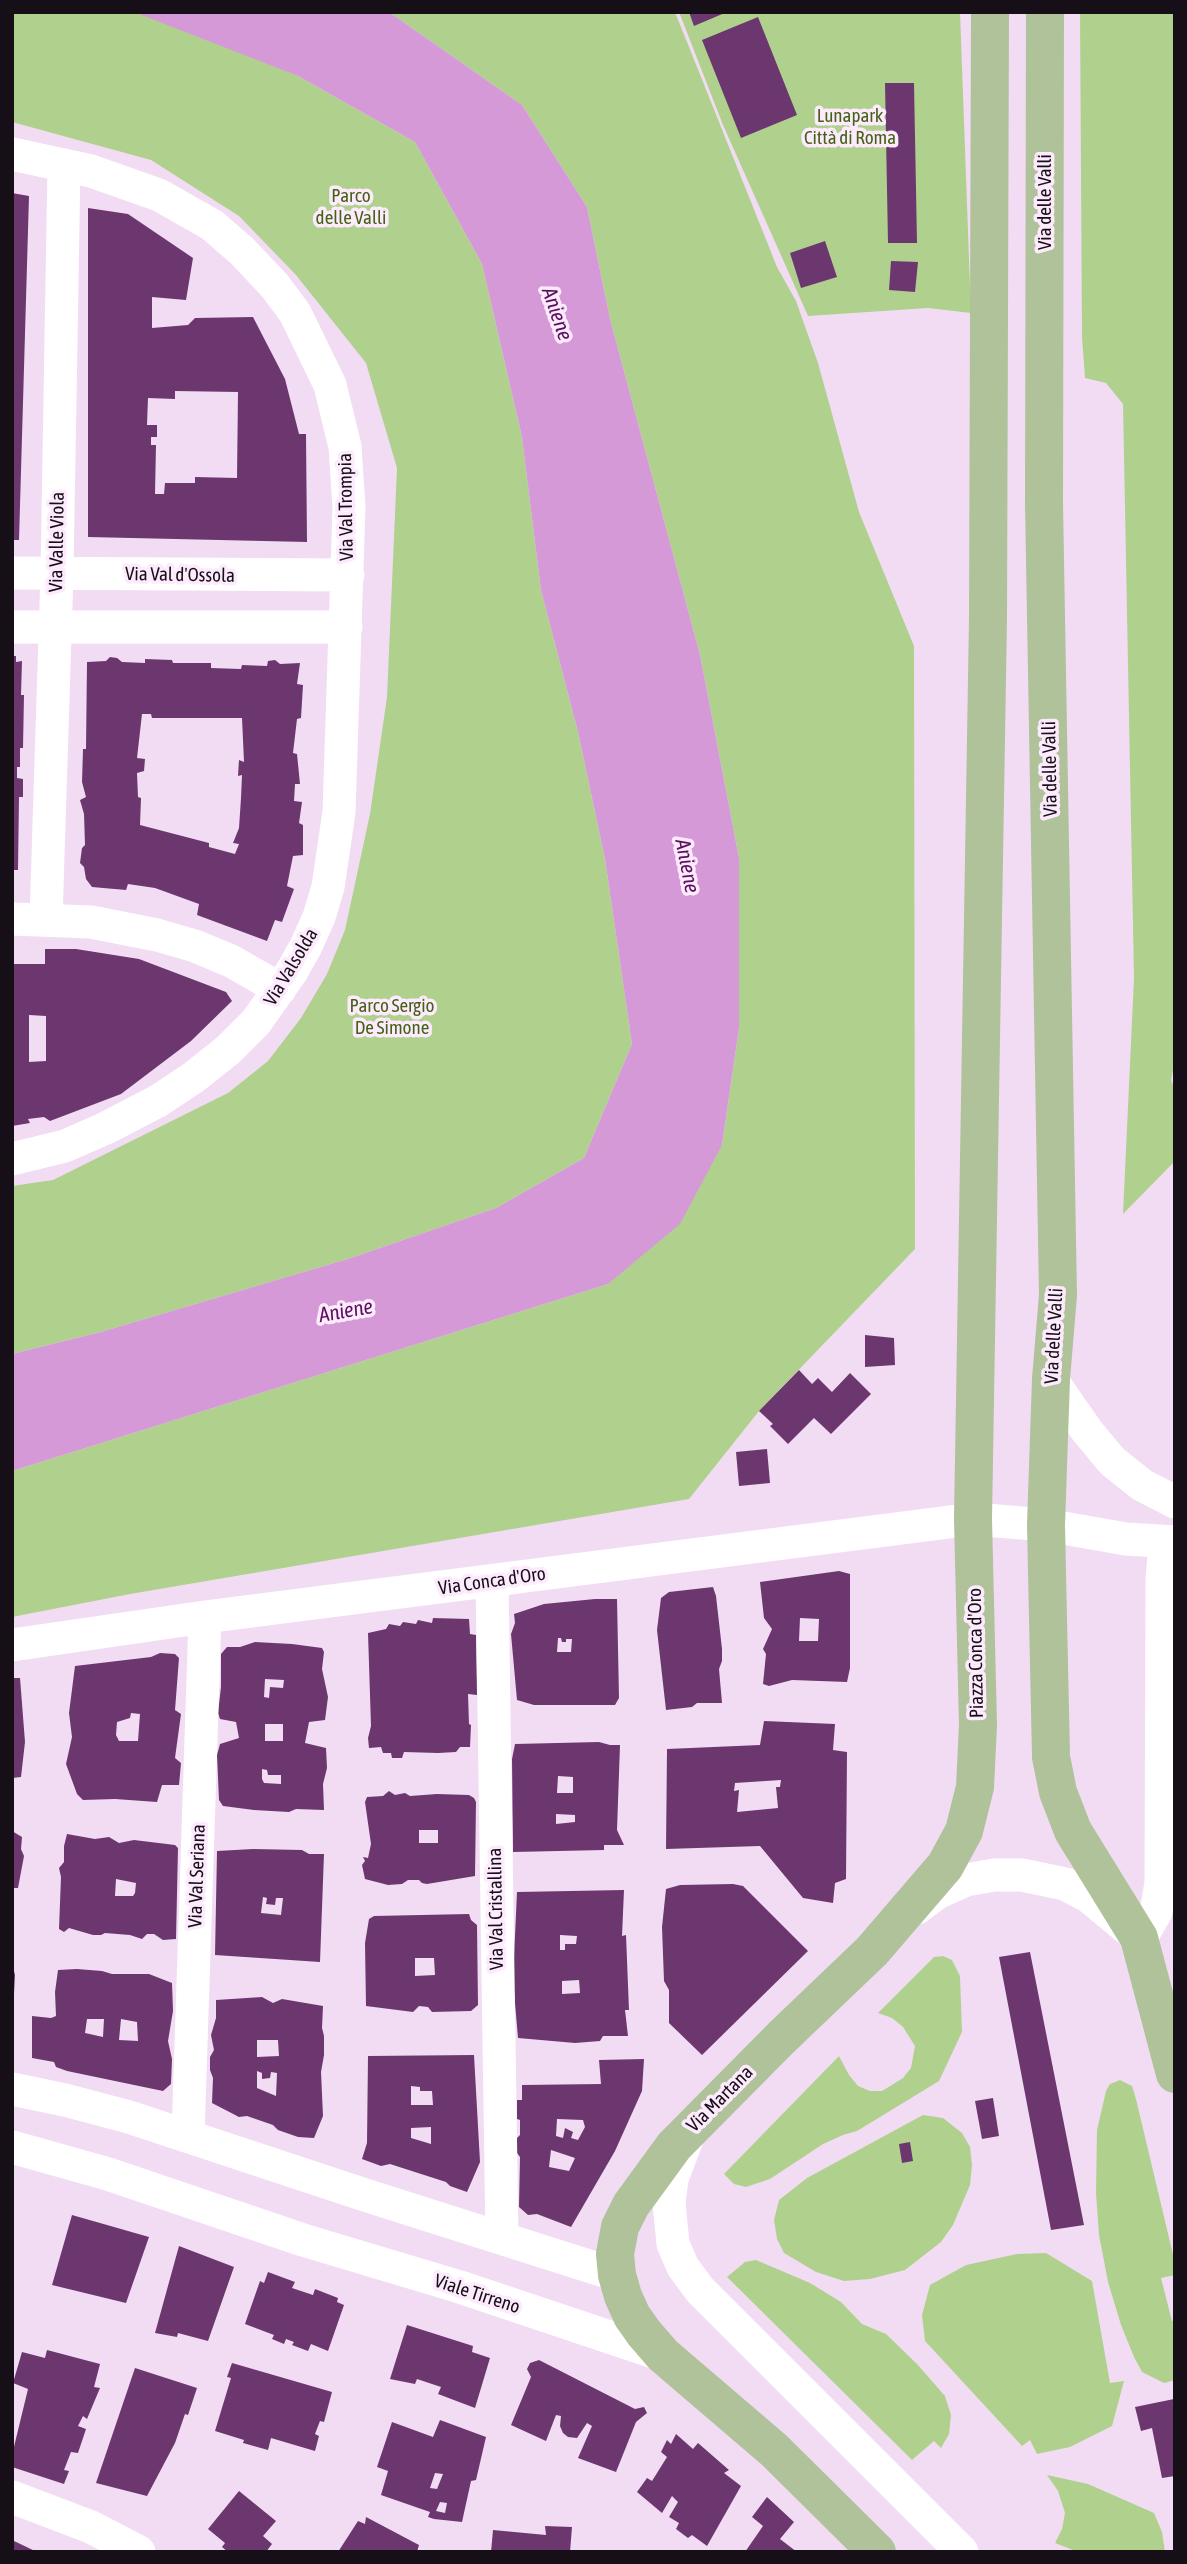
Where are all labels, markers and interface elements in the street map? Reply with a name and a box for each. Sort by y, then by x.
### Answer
park label: Lunapark Città di Roma [804,105,896,149]
street label: Via delle Valli [1034,154,1056,250]
park label: Parco delle Valli [316,185,386,229]
water label: Aniene [536,284,578,344]
street label: Via Val Trompia [334,453,358,561]
street label: Via Valle Viola [45,492,69,592]
street label: Via Val d'Ossola [125,563,235,587]
street label: Via delle Valli [1038,721,1062,817]
water label: Aniene [669,837,705,895]
street label: Via Valsolda [259,924,323,1010]
park label: Parco Sergio De Simone [349,995,435,1039]
street label: Via delle Valli [1040,1288,1068,1384]
water label: Aniene [317,1294,375,1328]
street label: Via Conca d'Oro [437,1562,547,1600]
street label: Piazza Conca d'Oro [963,1588,989,1718]
street label: Via Val Seriana [184,1824,210,1928]
street label: Via Val Cristallina [484,1848,508,1970]
street label: Via Martana [682,2061,758,2137]
street label: Viale Tirreno [431,2269,523,2319]

